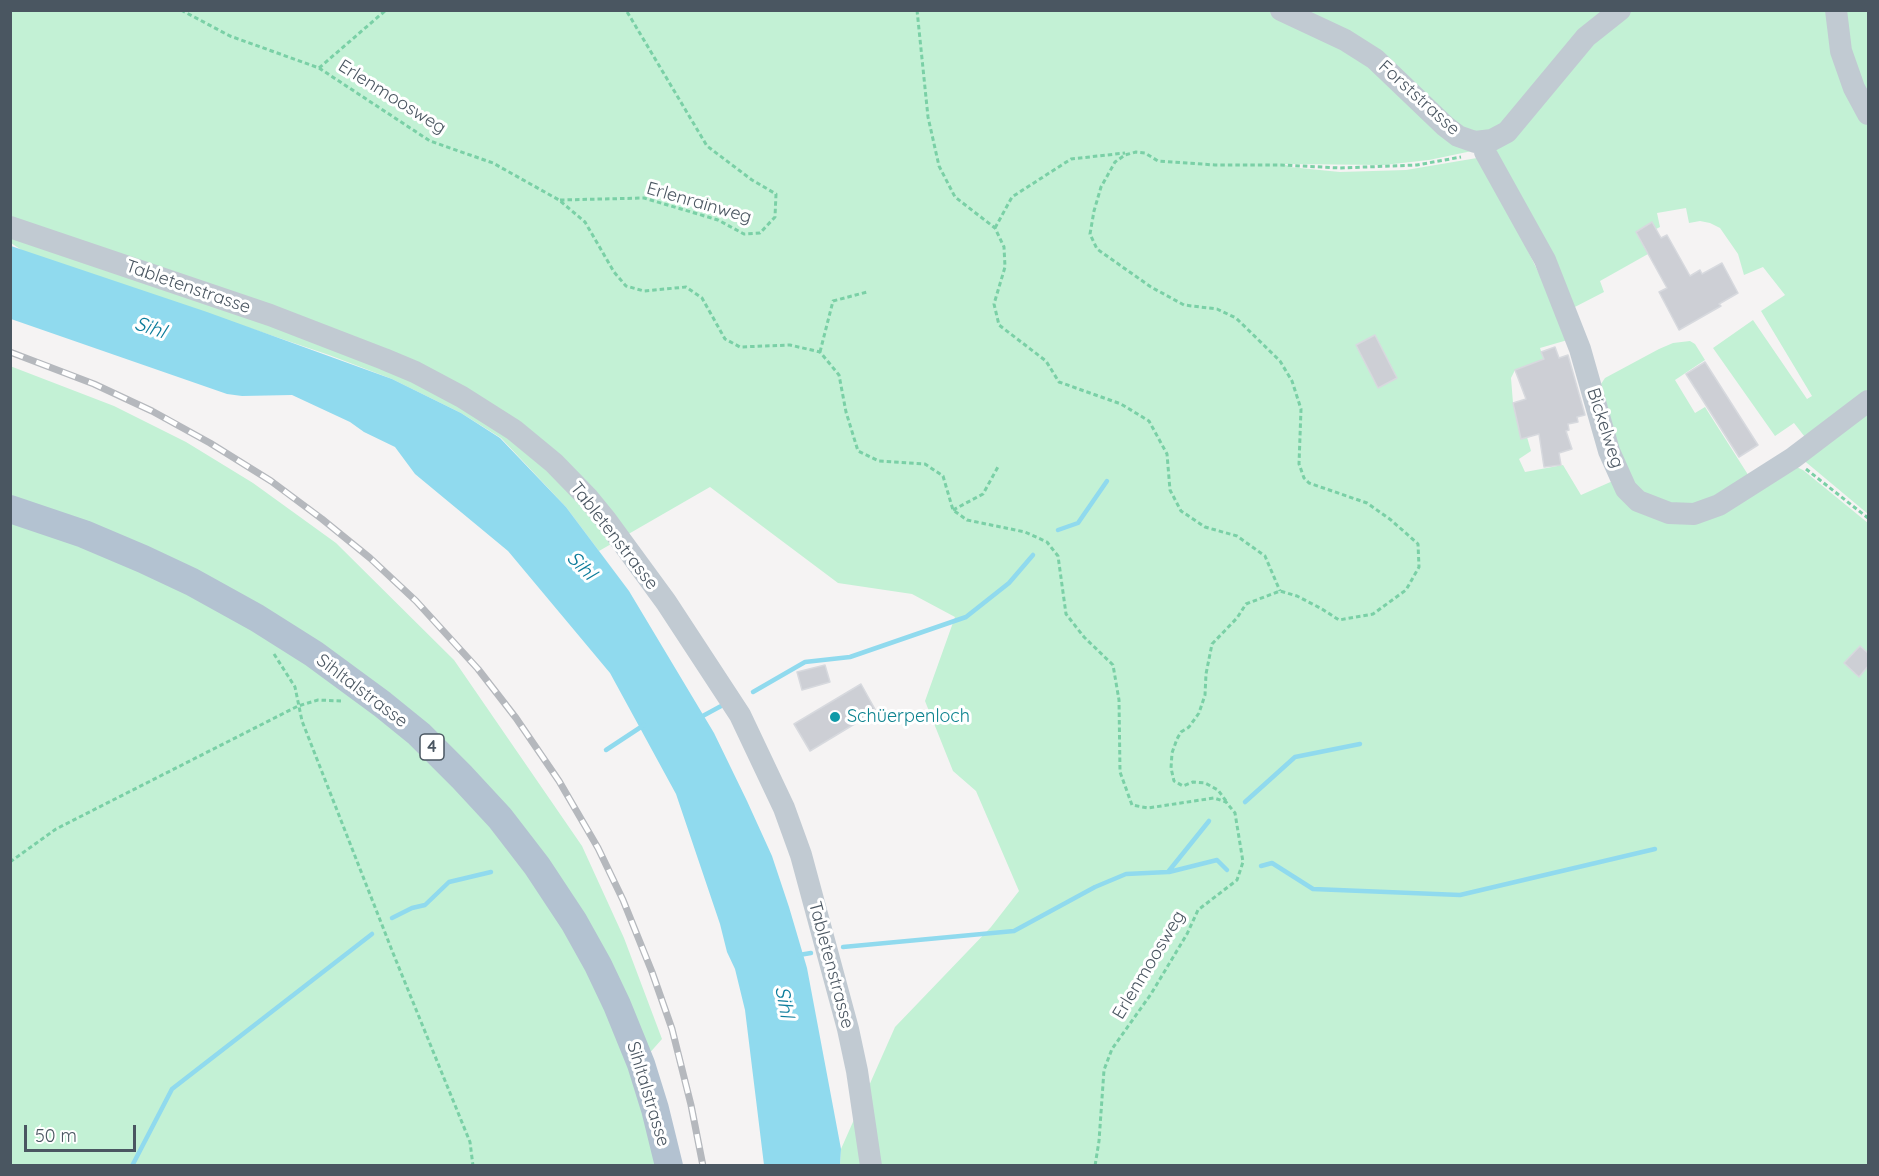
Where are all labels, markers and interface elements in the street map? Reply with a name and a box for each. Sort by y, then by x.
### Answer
street label: Erlenmoosweg [334,55,450,139]
street label: Forststrasse [1374,56,1464,140]
street label: Erlenrainweg [644,178,754,228]
street label: Tabletenstrasse [123,255,253,319]
water label: Sihl [131,312,169,344]
street label: Bickelweg [1582,385,1628,471]
street label: Tabletenstrasse [565,478,663,594]
water label: Sihl [561,546,601,586]
street label: Sihltalstrasse [312,650,412,732]
place label: Schüerpenloch [847,706,970,728]
marker: Schüerpenloch [828,710,842,724]
road number: 4 [420,734,444,760]
street label: Tabletenstrasse [804,899,858,1031]
street label: Erlenmoosweg [1108,907,1190,1023]
water label: Sihl [769,984,799,1020]
street label: Sihltalstrasse [622,1039,674,1149]
scale bar [27,1113,140,1151]
text: 50 m [35,1124,77,1147]

